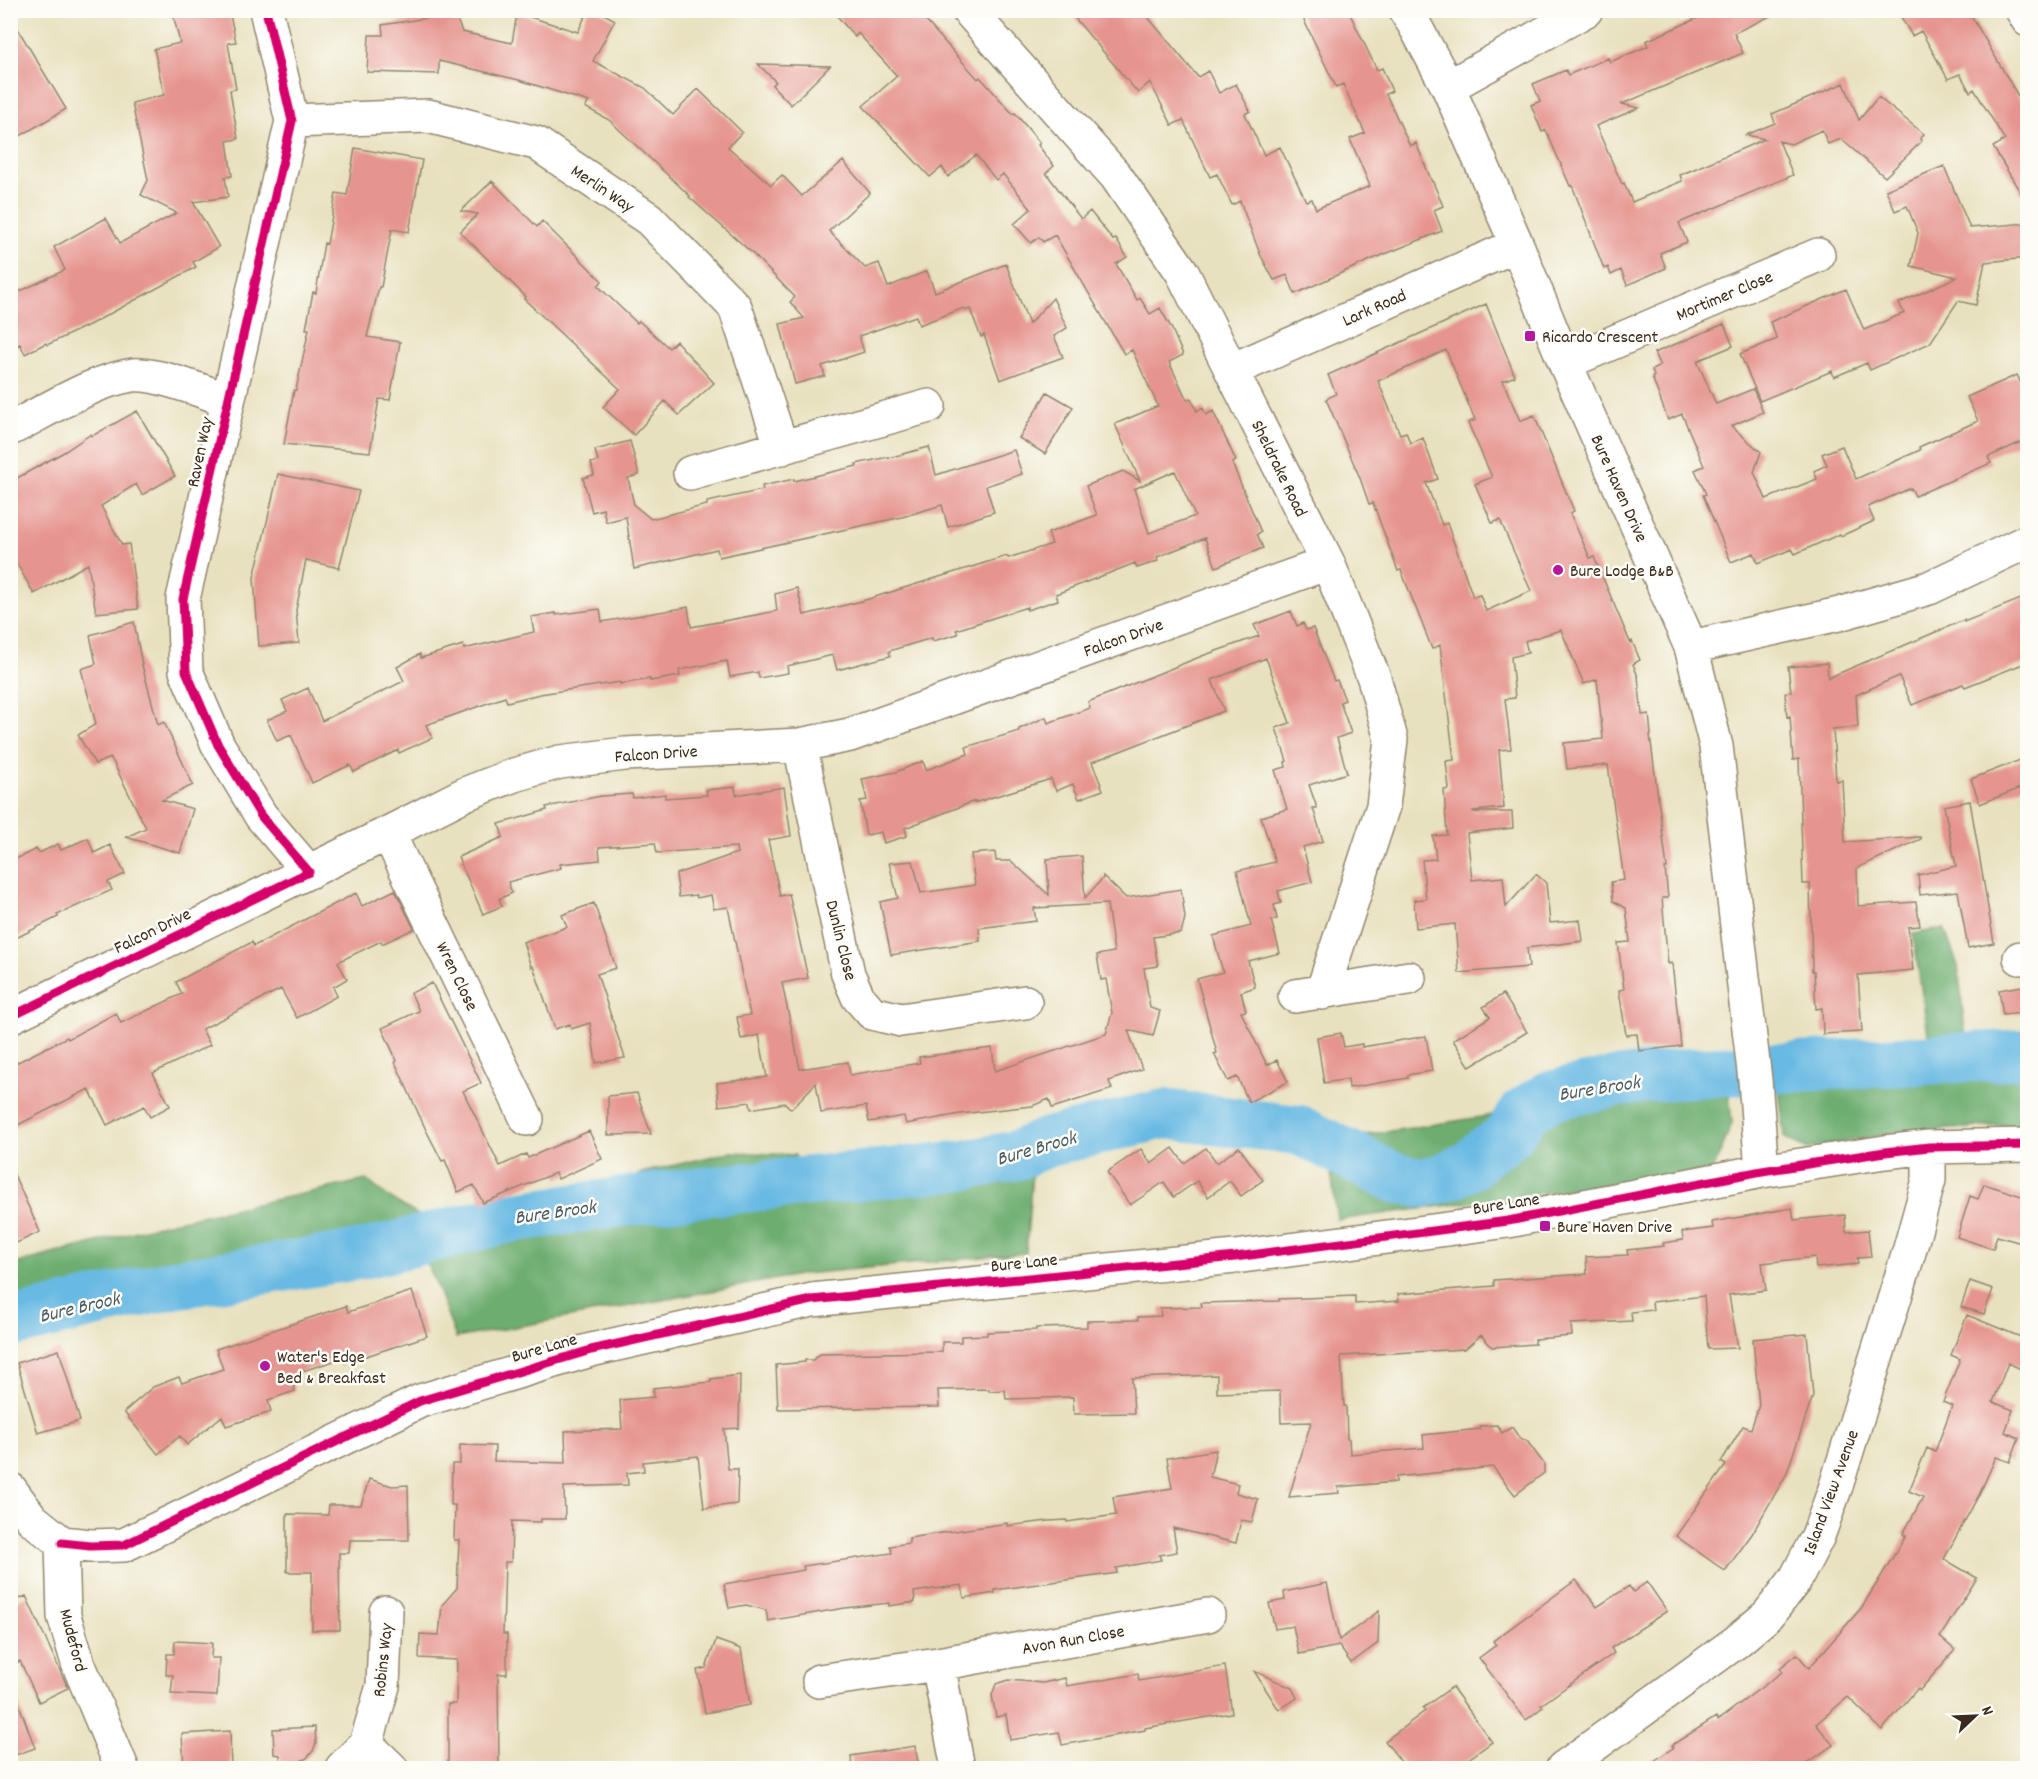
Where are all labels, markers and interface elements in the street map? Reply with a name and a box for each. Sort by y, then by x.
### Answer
street label: Merlin Way [565,160,639,221]
street label: Mortimer Close [1673,266,1777,329]
street label: Lark Road [1339,284,1411,334]
place label: Ricardo Crescent [1542,326,1659,351]
marker: Ricardo Crescent [1523,329,1537,343]
street label: Raven Way [182,414,221,490]
street label: Sheldrake Road [1243,416,1312,522]
street label: Bure Haven Drive [1583,431,1653,547]
place label: Bure Lodge B&B [1570,560,1674,585]
marker: Bure Lodge B&B [1551,563,1565,577]
street label: Falcon Drive [1081,613,1167,665]
street label: Falcon Drive [614,740,699,771]
street label: Dunlin Close [818,898,862,984]
street label: Falcon Drive [110,903,196,962]
street label: Wren Close [428,938,483,1016]
water label: Bure Brook [1557,1069,1644,1110]
water label: Bure Brook [994,1125,1082,1175]
street label: Bure Lane [1471,1188,1542,1223]
water label: Bure Brook [513,1194,600,1234]
place label: Bure Haven Drive [1557,1216,1672,1241]
marker: Bure Haven Drive [1538,1219,1552,1233]
street label: Bure Lane [990,1249,1059,1280]
water label: Bure Brook [37,1286,124,1332]
street label: Bure Lane [509,1328,580,1371]
place label: Water's Edge Bed & Breakfast [277,1346,386,1392]
marker: Water's Edge Bed & Breakfast [258,1359,272,1373]
street label: Island View Avenue [1798,1427,1867,1559]
street label: Mudeford [51,1606,92,1675]
street label: Avon Run Close [1020,1620,1127,1663]
street label: Robins Way [368,1621,401,1698]
north arrow [1945,1686,2005,1746]
text: N [1974,1703,1999,1719]

